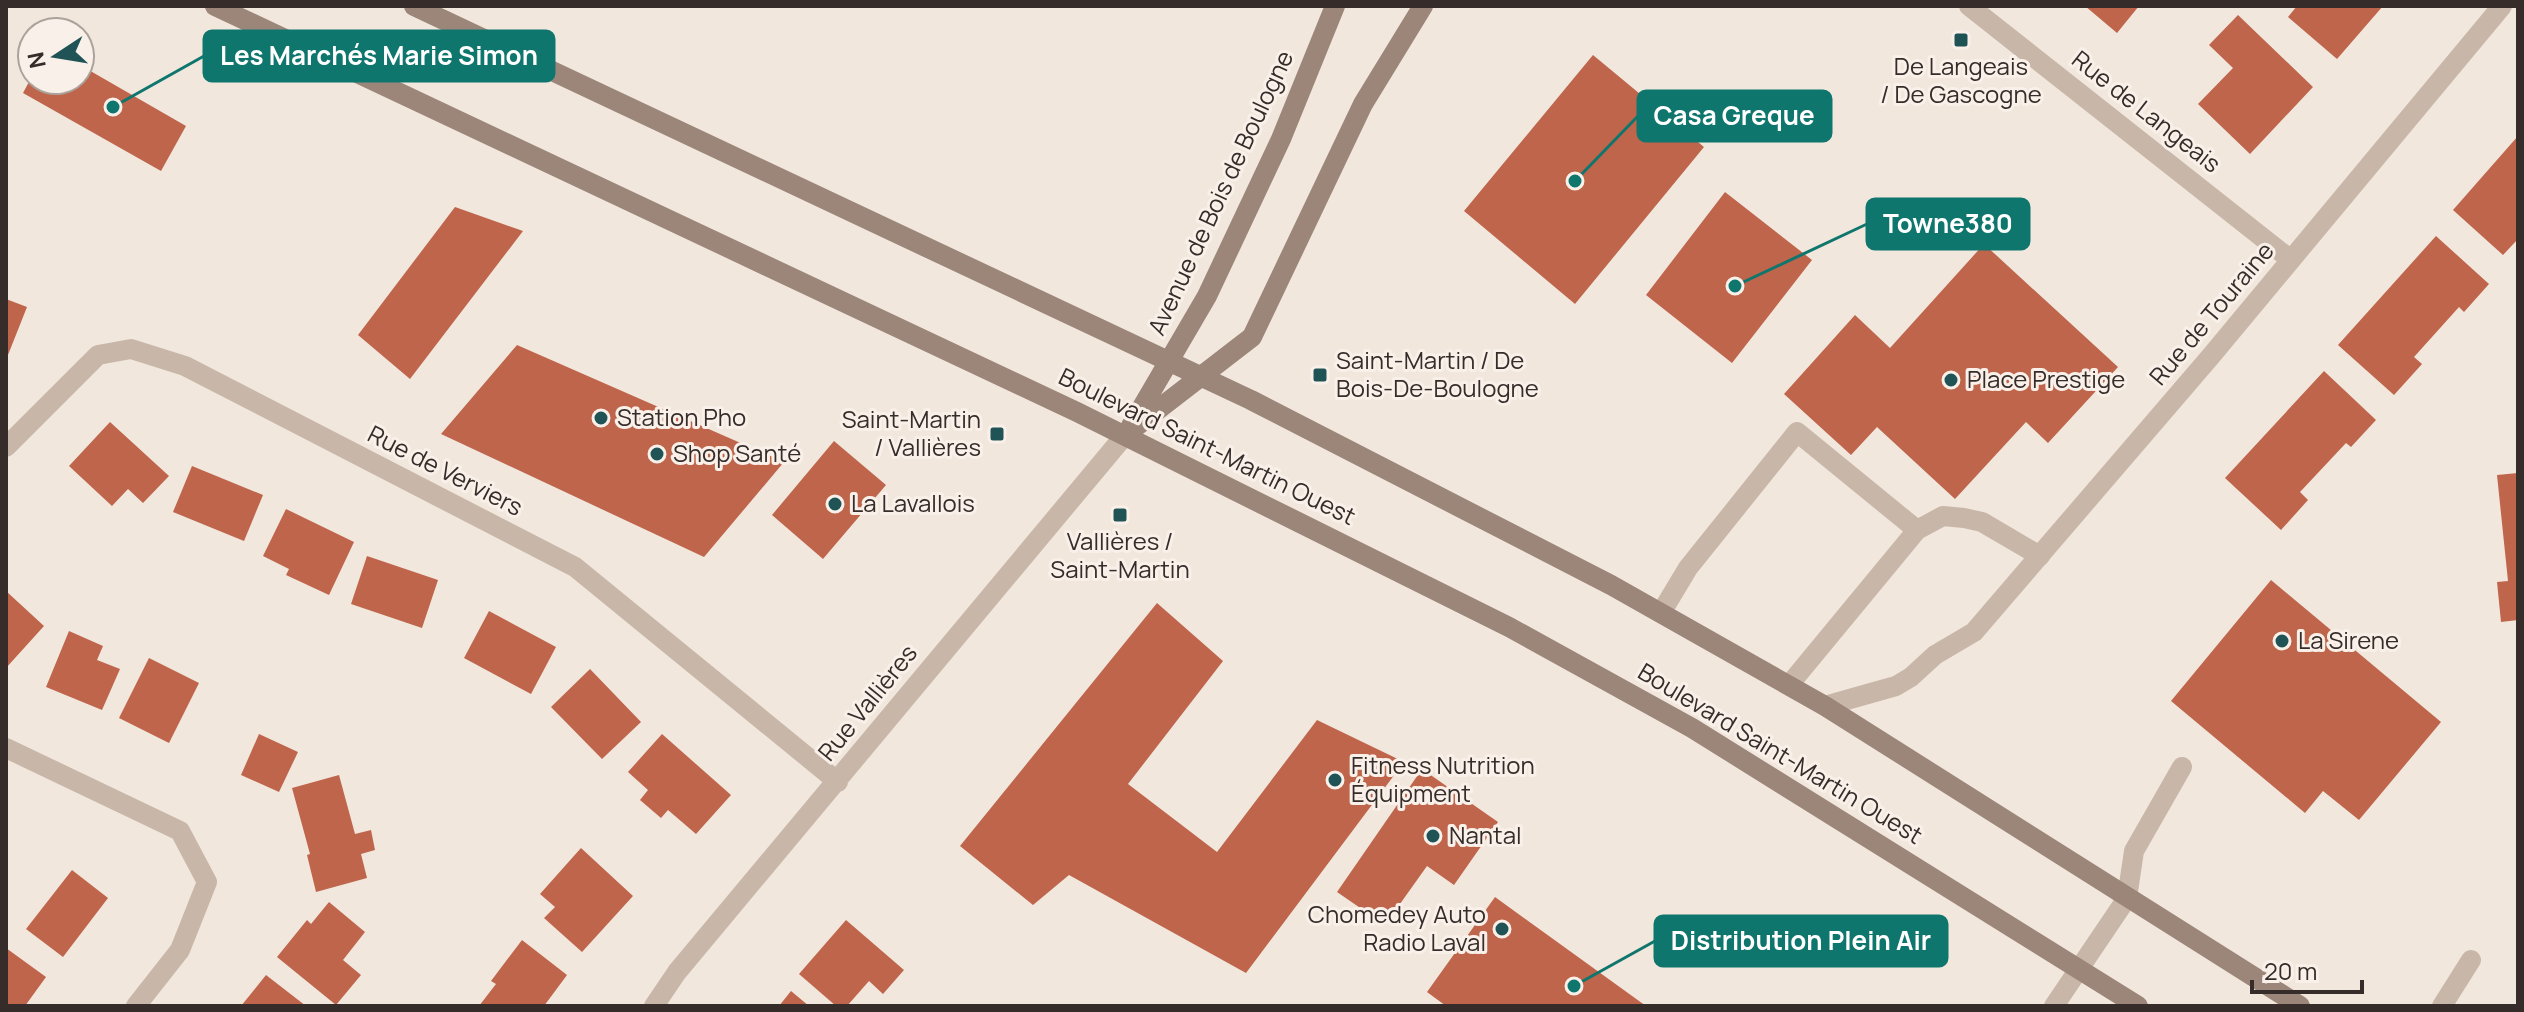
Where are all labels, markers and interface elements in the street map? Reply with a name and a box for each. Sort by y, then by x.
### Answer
north arrow [16,16,96,96]
callout: Les Marchés Marie Simon [204,31,554,81]
marker: De Langeais / De Gascogne [1952,31,1970,49]
text: Les Marchés Marie Simon [220,37,538,73]
street label: Rue de Langeais [2066,42,2228,179]
street label: Avenue de Bois de Boulogne [1139,45,1300,340]
text: N [20,49,53,71]
place label: De Langeais / De Gascogne [1880,49,2042,110]
callout: Casa Greque [1638,91,1831,141]
text: Casa Greque [1653,97,1815,133]
callout: Towne380 [1867,199,2029,249]
text: Towne380 [1883,205,2013,241]
street label: Rue de Touraine [2141,234,2281,392]
place label: Saint-Martin / De Bois-De-Boulogne [1336,343,1539,404]
street label: Boulevard Saint-Martin Ouest [1054,359,1362,532]
place label: Place Prestige [1967,362,2125,395]
marker: Saint-Martin / De Bois-De-Boulogne [1311,366,1329,384]
marker: Place Prestige [1942,371,1960,389]
place label: Station Pho [617,400,746,433]
place label: Saint-Martin / Vallières [842,402,981,463]
marker: Station Pho [592,409,610,427]
street label: Rue de Verviers [363,416,529,523]
marker: Saint-Martin / Vallières [988,425,1006,443]
place label: Shop Santé [673,436,801,469]
marker: Shop Santé [648,445,666,463]
place label: La Lavallois [851,486,975,519]
marker: La Lavallois [826,495,844,513]
marker: Vallières / Saint-Martin [1111,506,1129,524]
place label: Vallières / Saint-Martin [1050,524,1190,585]
place label: La Sirene [2298,623,2399,656]
marker: La Sirene [2273,632,2291,650]
street label: Rue Vallières [810,637,924,767]
street label: Boulevard Saint-Martin Ouest [1632,654,1929,851]
place label: Fitness Nutrition Équipment [1351,748,1535,809]
marker: Fitness Nutrition Équipment [1326,771,1344,789]
place label: Nantal [1449,818,1522,851]
marker: Nantal [1424,827,1442,845]
place label: Chomedey Auto Radio Laval [1308,897,1486,958]
callout: Distribution Plein Air [1655,916,1947,966]
marker: Chomedey Auto Radio Laval [1493,920,1511,938]
text: Distribution Plein Air [1671,922,1931,958]
scale bar [2252,944,2362,994]
text: 20 m [2264,954,2317,987]

